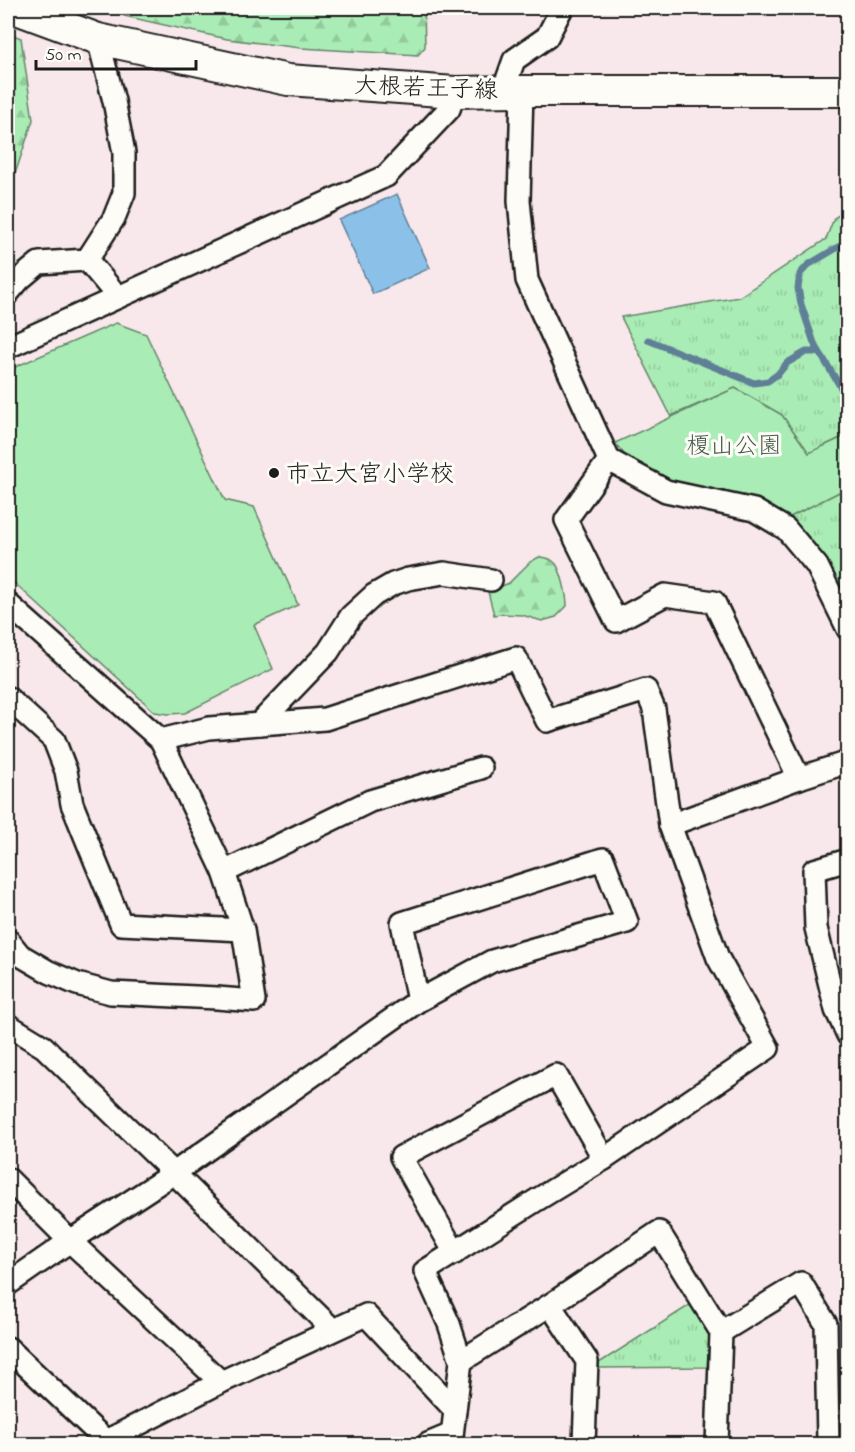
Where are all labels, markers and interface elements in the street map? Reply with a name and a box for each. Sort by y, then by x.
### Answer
scale bar [36,33,196,71]
text: 50 m [45,43,82,69]
street label: 大根若王子線 [353,69,498,110]
park label: 榎山公園 [686,430,782,465]
place label: 市立大宮小学校 [286,458,454,493]
marker: 市立大宮小学校 [267,466,281,480]

